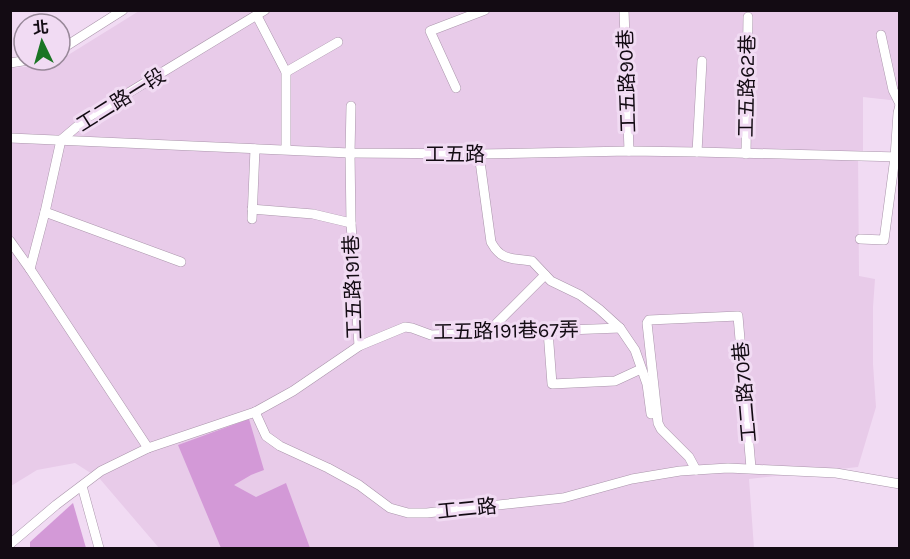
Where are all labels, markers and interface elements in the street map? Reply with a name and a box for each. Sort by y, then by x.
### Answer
north arrow [12,12,72,72]
text: 北 [32,17,50,38]
street label: 工五路90巷 [614,29,640,133]
street label: 工五路62巷 [735,34,759,138]
street label: 工二路一段 [73,64,169,136]
street label: 工五路 [425,143,485,166]
street label: 工五路191巷 [340,234,366,340]
street label: 工五路191巷67弄 [433,318,579,344]
street label: 工二路70巷 [729,341,761,443]
street label: 工二路 [436,494,498,524]

